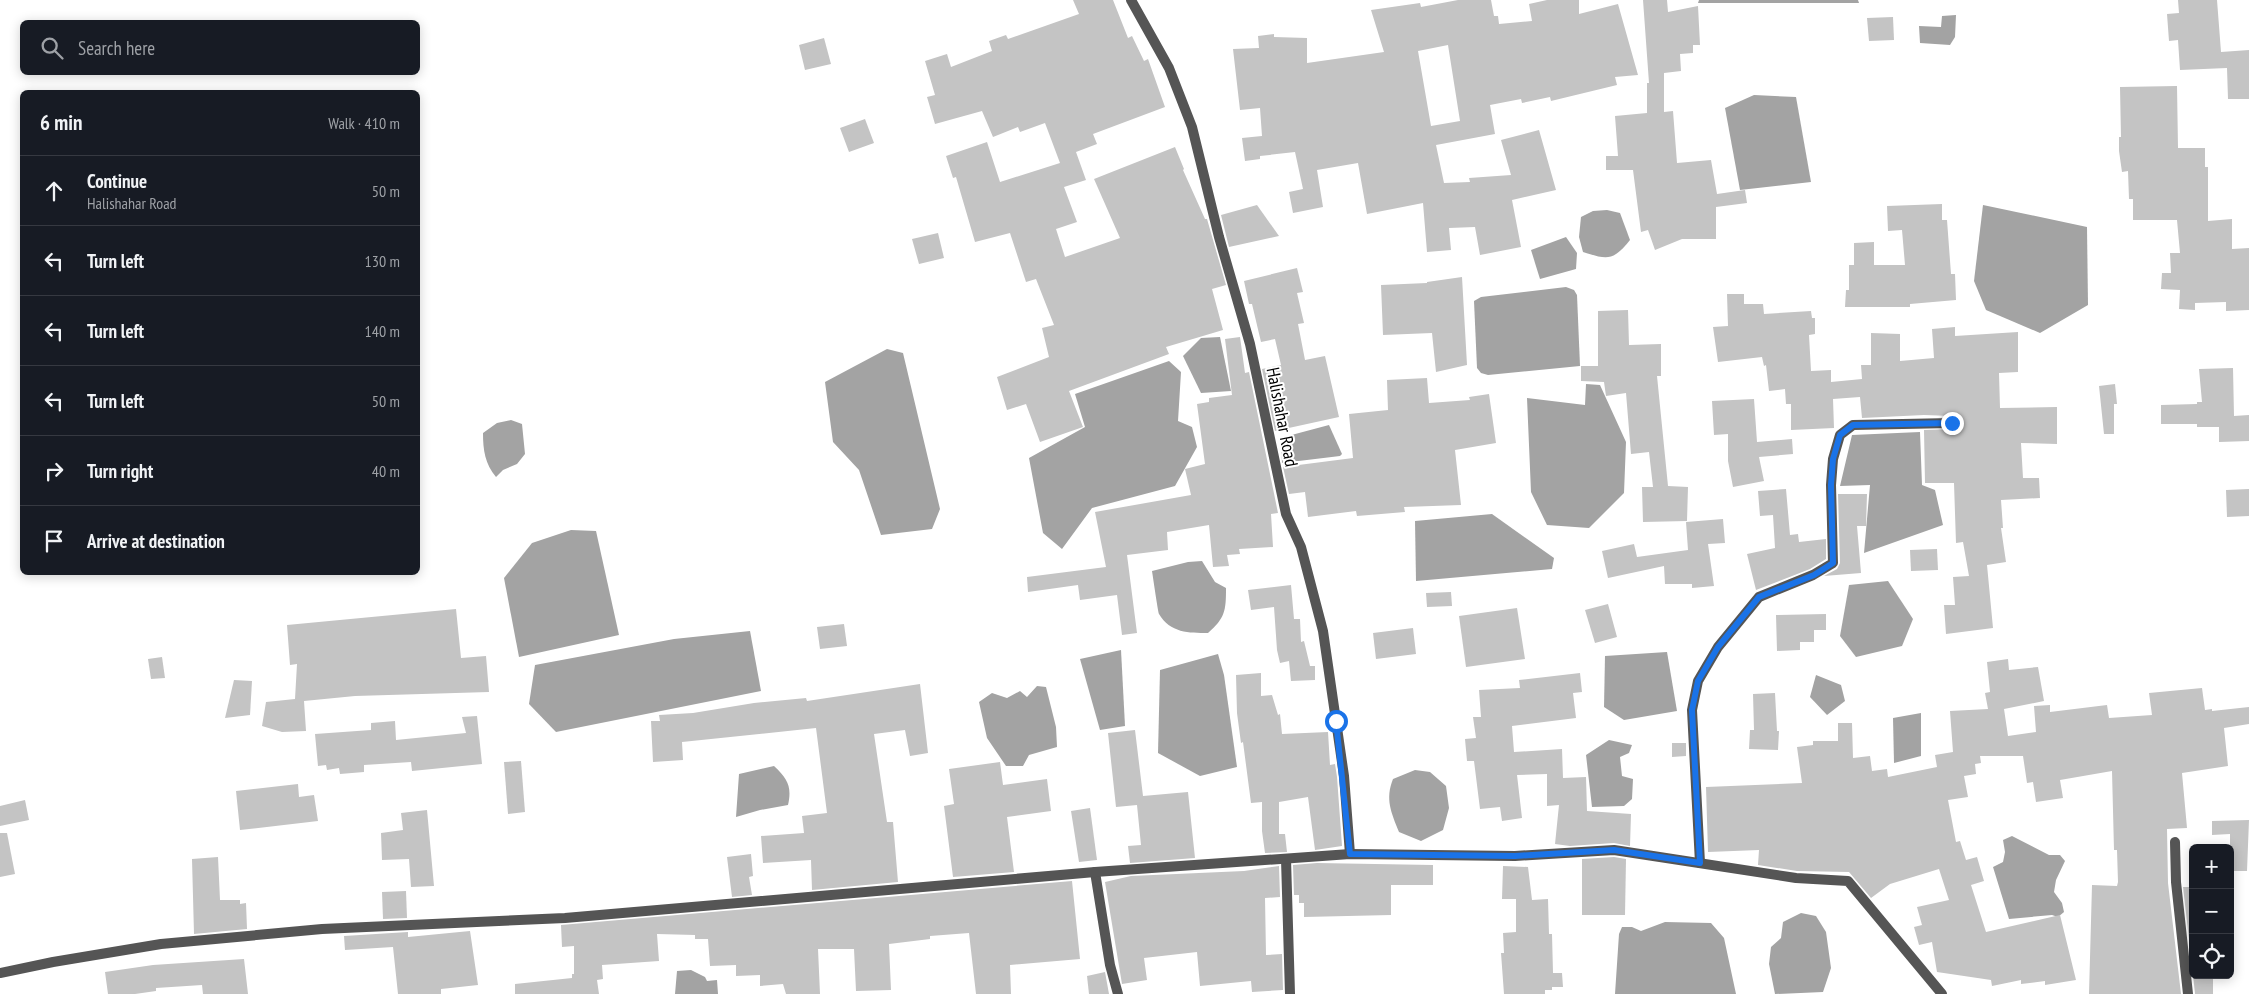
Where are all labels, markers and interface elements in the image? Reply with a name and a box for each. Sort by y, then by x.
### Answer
search box [20,20,420,75]
icon: search [38,34,66,62]
text: Search here [78,36,155,60]
text: 6 min [40,109,82,136]
text: Walk · 410 m [328,113,400,133]
text: Continue [87,169,147,193]
icon: ahead [40,177,68,205]
text: 50 m [372,181,400,201]
text: Halishahar Road [87,193,177,213]
icon: left [40,247,68,275]
text: Turn left [87,249,144,273]
text: 130 m [365,251,400,271]
icon: left [40,317,68,345]
text: Turn left [87,319,144,343]
text: 140 m [365,321,400,341]
street label: Halishahar Road [1262,365,1303,469]
icon: left [40,387,68,415]
text: Turn left [87,389,144,413]
text: 50 m [372,391,400,411]
route end [1941,412,1964,435]
icon: right [40,457,68,485]
text: Turn right [87,459,153,483]
text: 40 m [372,461,400,481]
icon: arrive [40,527,68,555]
text: Arrive at destination [87,529,225,553]
route start [1325,710,1348,733]
map controls [2189,844,2234,979]
button: + [2189,844,2234,889]
button: − [2189,889,2234,934]
button: locate [2189,934,2234,979]

